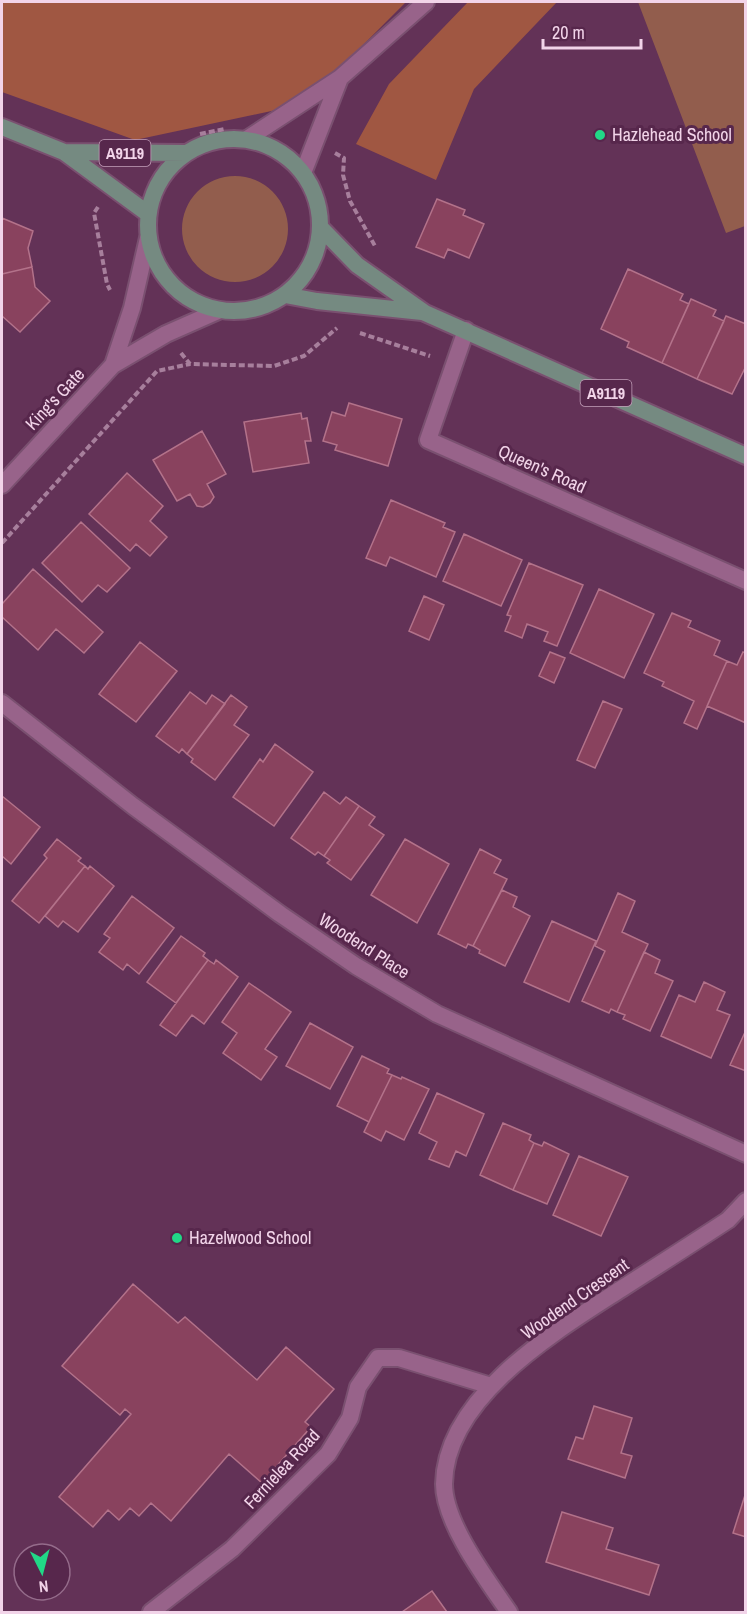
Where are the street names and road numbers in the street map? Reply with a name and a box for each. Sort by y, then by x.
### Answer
road number: A9119 [100,140,150,166]
street label: King's Gate [19,362,90,435]
road number: A9119 [580,380,632,406]
street label: Queen's Road [494,438,590,499]
street label: Woodend Place [314,907,415,984]
street label: Woodend Crescent [516,1252,634,1345]
street label: Fernielea Road [238,1423,325,1514]

